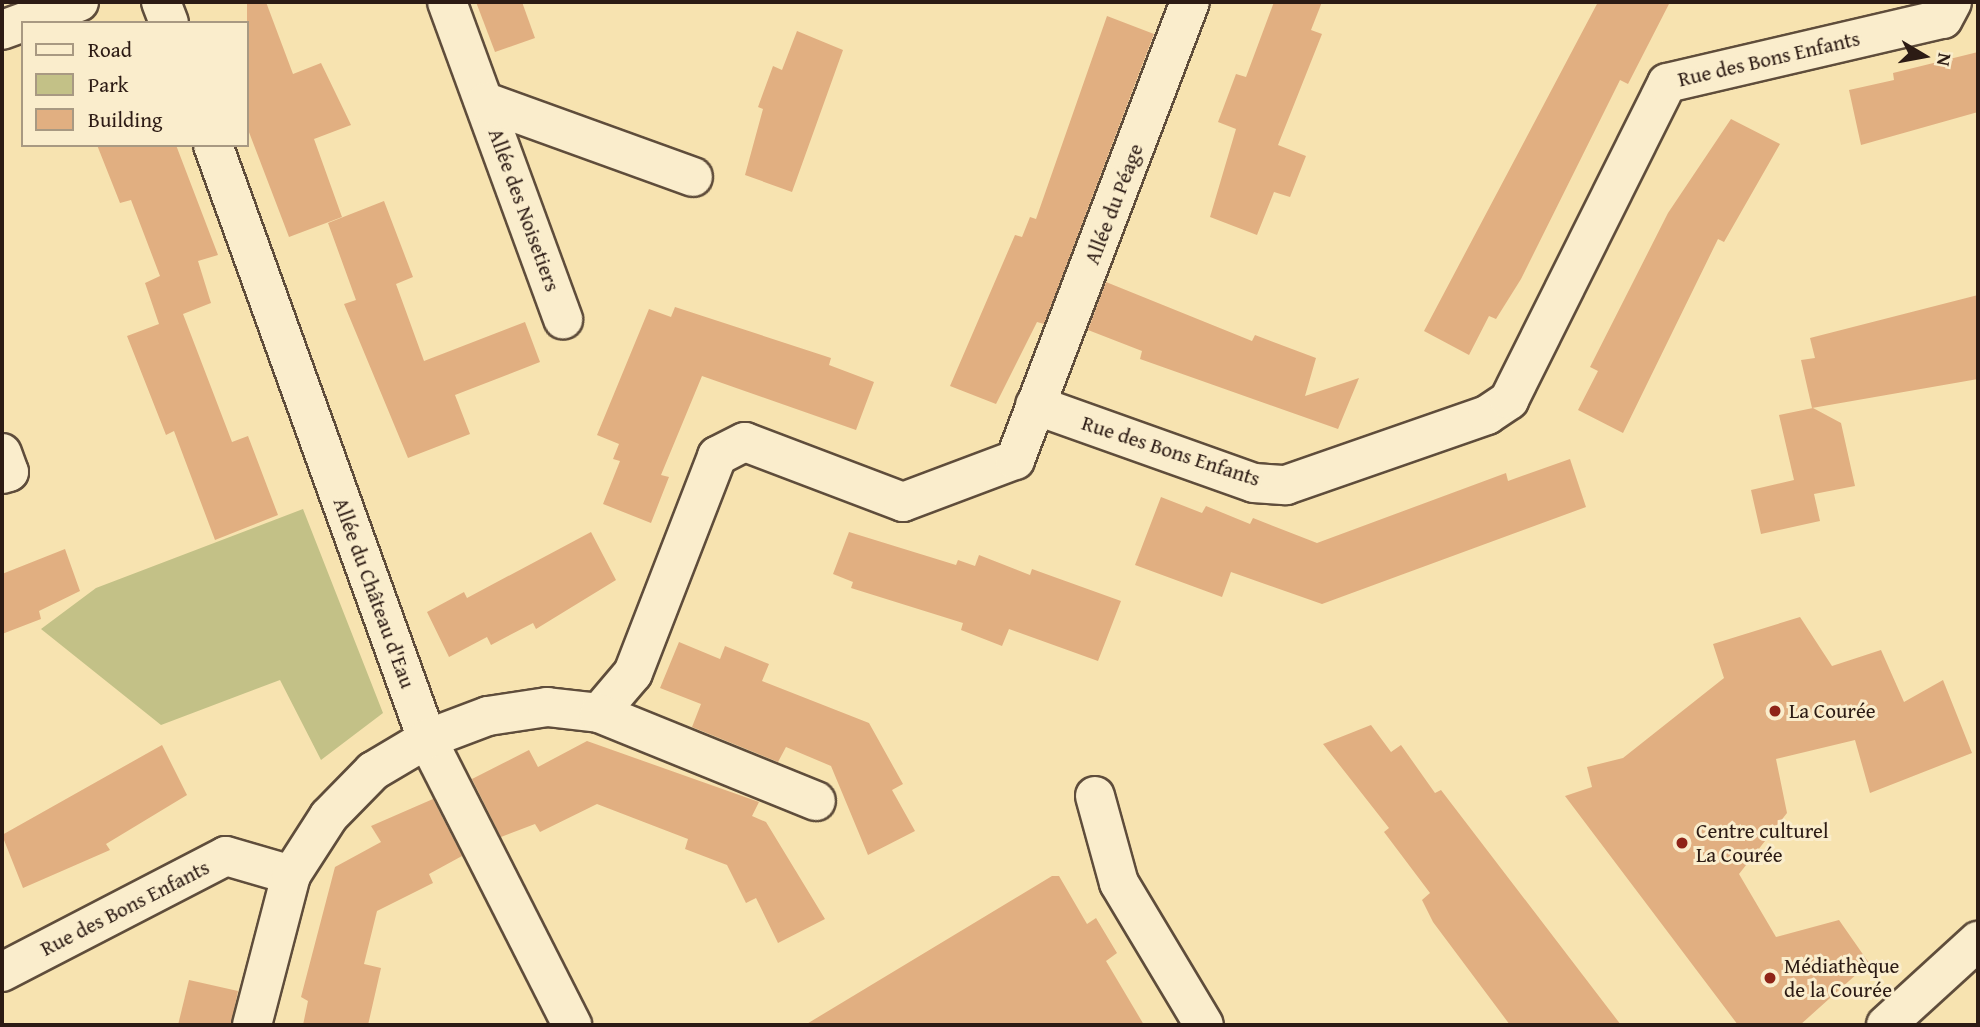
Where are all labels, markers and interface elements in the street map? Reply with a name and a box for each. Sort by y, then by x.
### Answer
legend [21,21,248,147]
north arrow [1889,21,1959,91]
street label: Rue des Bons Enfants [1676,26,1862,92]
text: Road [88,34,132,65]
text: N [1930,51,1960,68]
text: Park [88,69,129,100]
text: Building [88,104,162,135]
street label: Allée des Noisetiers [483,125,565,295]
street label: Allée du Péage [1079,140,1149,268]
street label: Rue des Bons Enfants [1079,410,1263,492]
street label: Allée du Château d'Eau [328,494,420,692]
place label: La Courée [1789,698,1876,724]
marker: La Courée [1767,703,1783,719]
place label: Centre culturel La Courée [1696,818,1829,868]
marker: Centre culturel La Courée [1674,835,1690,851]
street label: Rue des Bons Enfants [36,855,214,961]
place label: Médiathèque de la Courée [1784,953,1899,1003]
marker: Médiathèque de la Courée [1762,970,1778,986]

